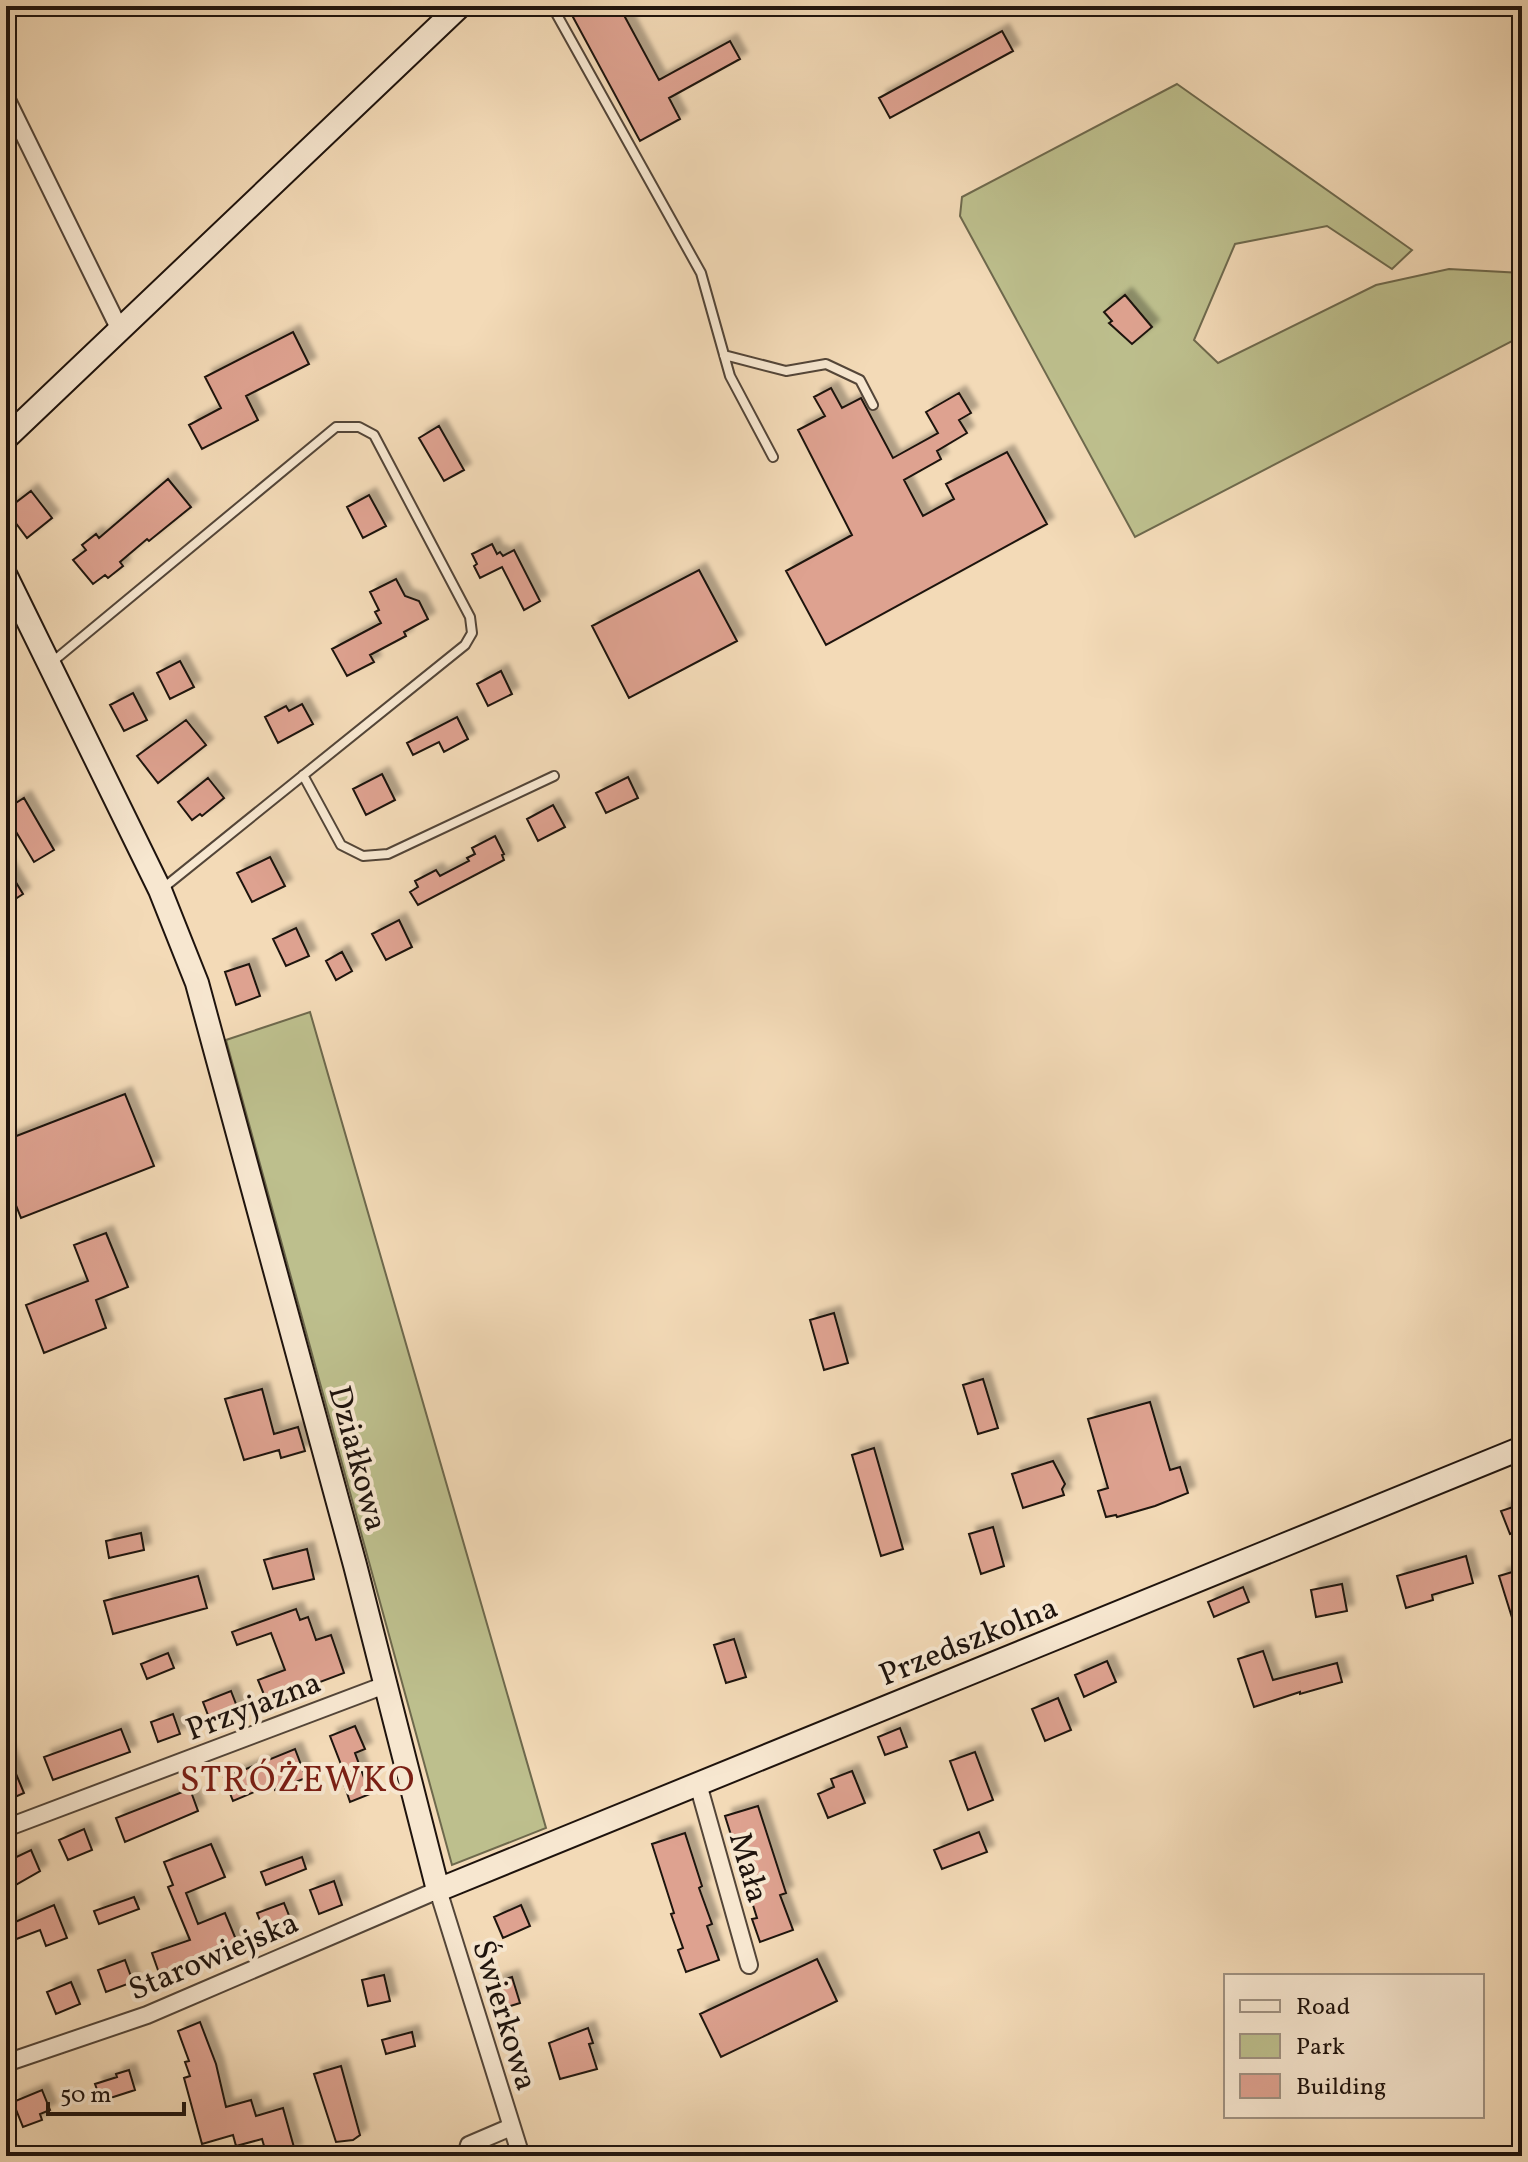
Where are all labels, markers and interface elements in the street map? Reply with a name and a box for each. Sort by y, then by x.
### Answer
street label: Działkowa [316,1381,397,1536]
street label: Przedszkolna [873,1587,1065,1699]
street label: Przyjazna [180,1662,328,1754]
district label: STRÓŻEWKO [180,1757,416,1807]
street label: Mała [716,1828,778,1908]
street label: Starowiejska [122,1902,306,2013]
street label: Świerkowa [459,1935,547,2096]
legend [1224,1974,1484,2118]
text: Road [1296,1991,1350,2025]
text: Park [1296,2031,1345,2065]
scale bar [48,2066,184,2116]
text: Building [1296,2071,1386,2105]
text: 50 m [60,2079,112,2113]

